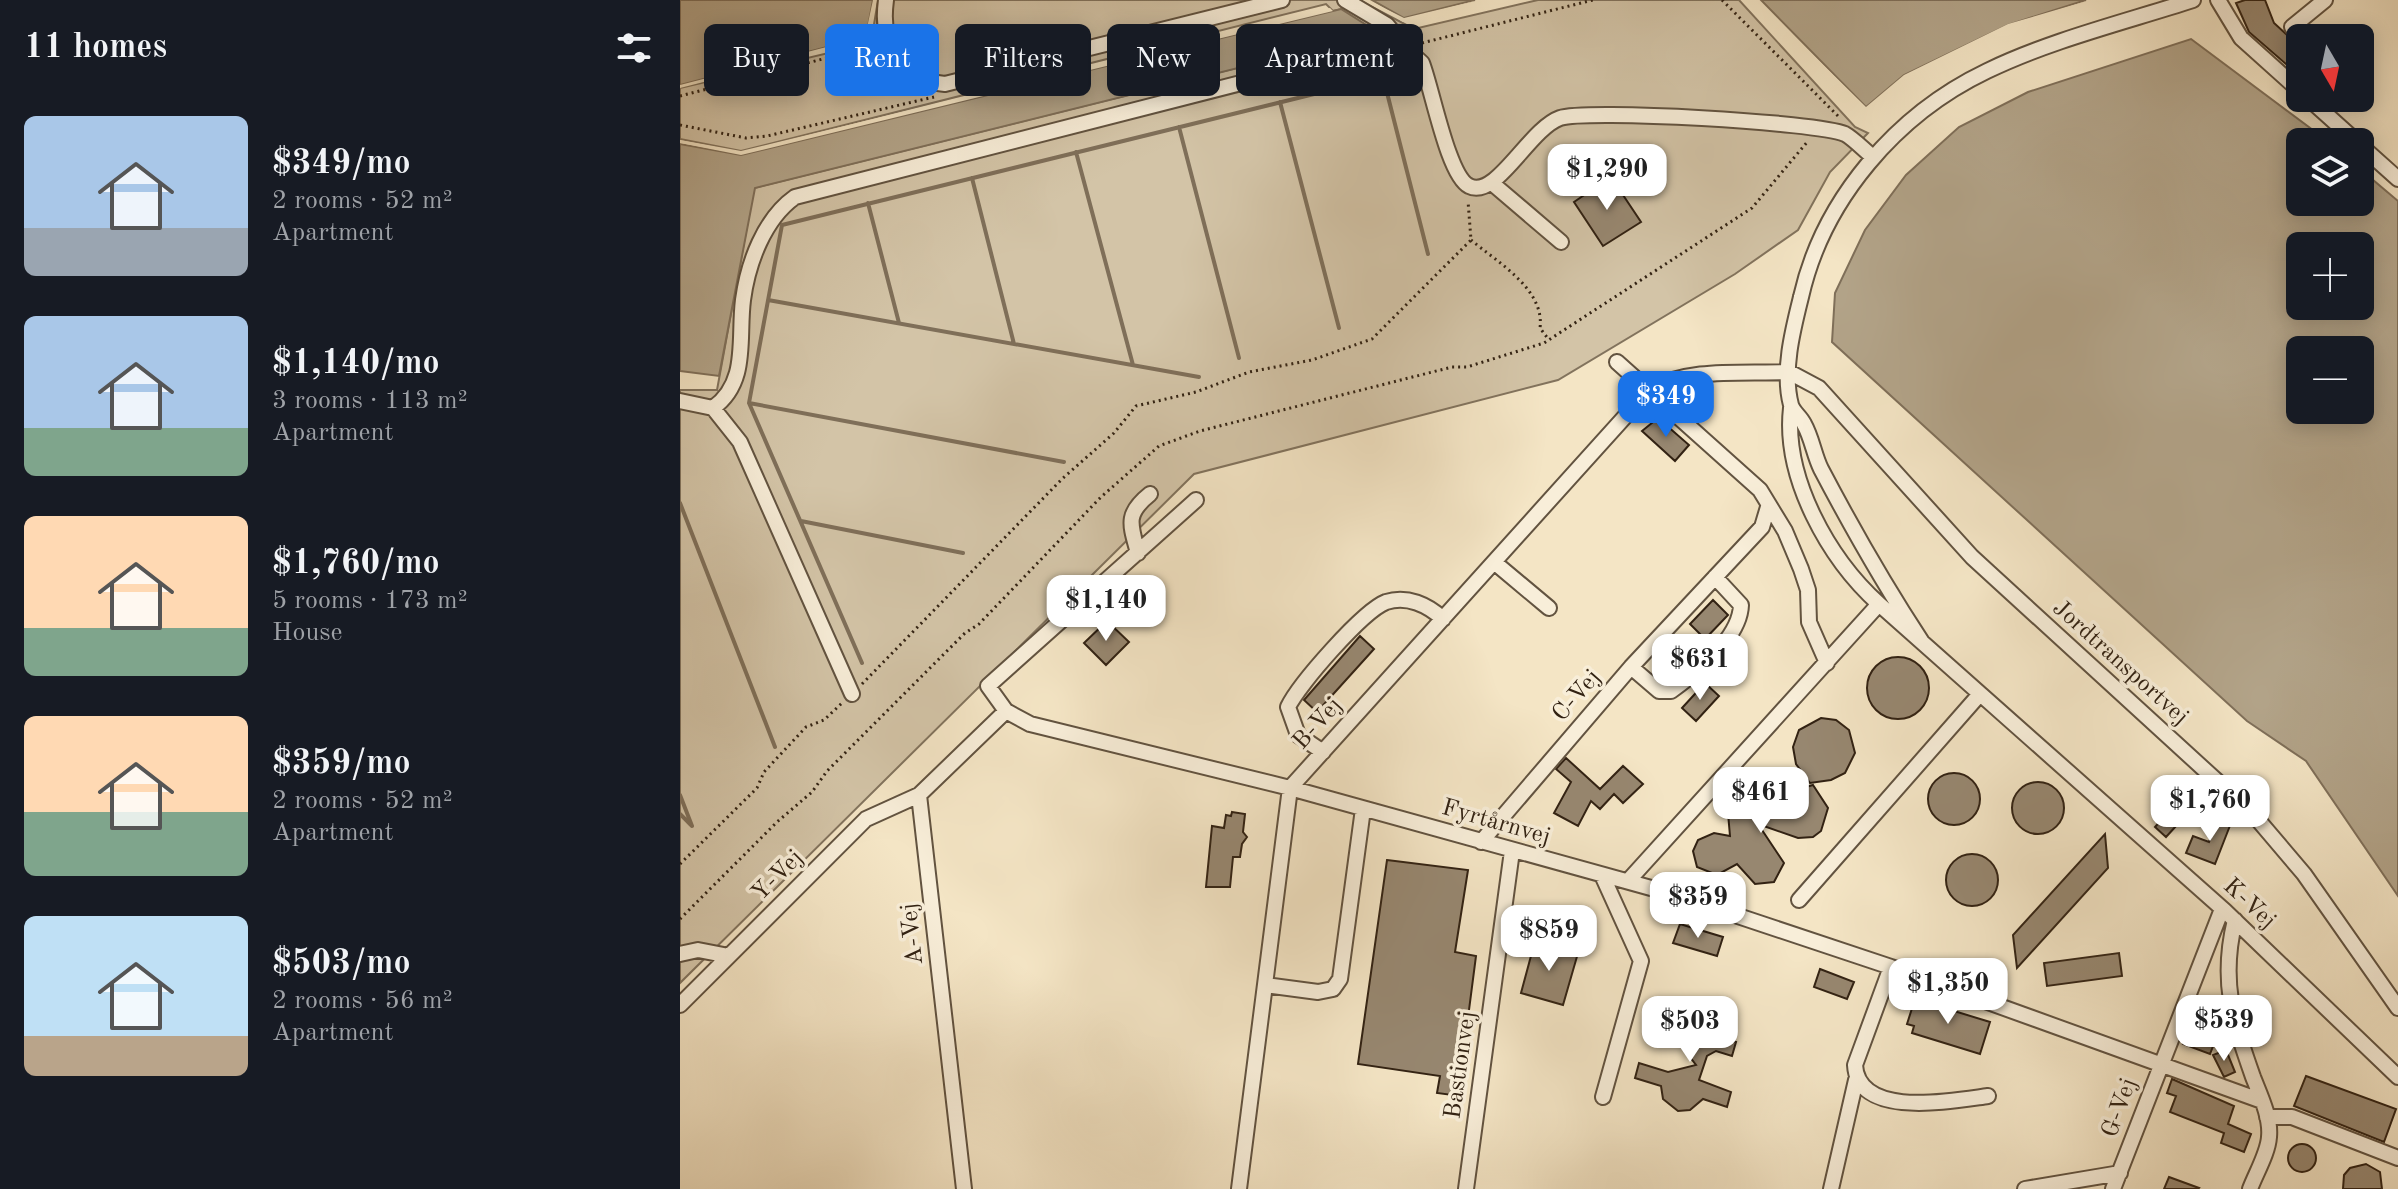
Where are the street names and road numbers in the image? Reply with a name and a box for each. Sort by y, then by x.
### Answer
street label: Jordtransportvej [2047,596,2193,730]
street label: C-Vej [1548,666,1606,726]
street label: B-Vej [1289,694,1347,754]
street label: Fyrtårnvej [1439,796,1553,850]
street label: Y-Vej [748,846,808,906]
street label: K-Vej [2218,874,2280,934]
street label: A-Vej [898,902,928,966]
street label: Bastionvej [1442,1009,1480,1121]
street label: G-Vej [2098,1075,2142,1141]

